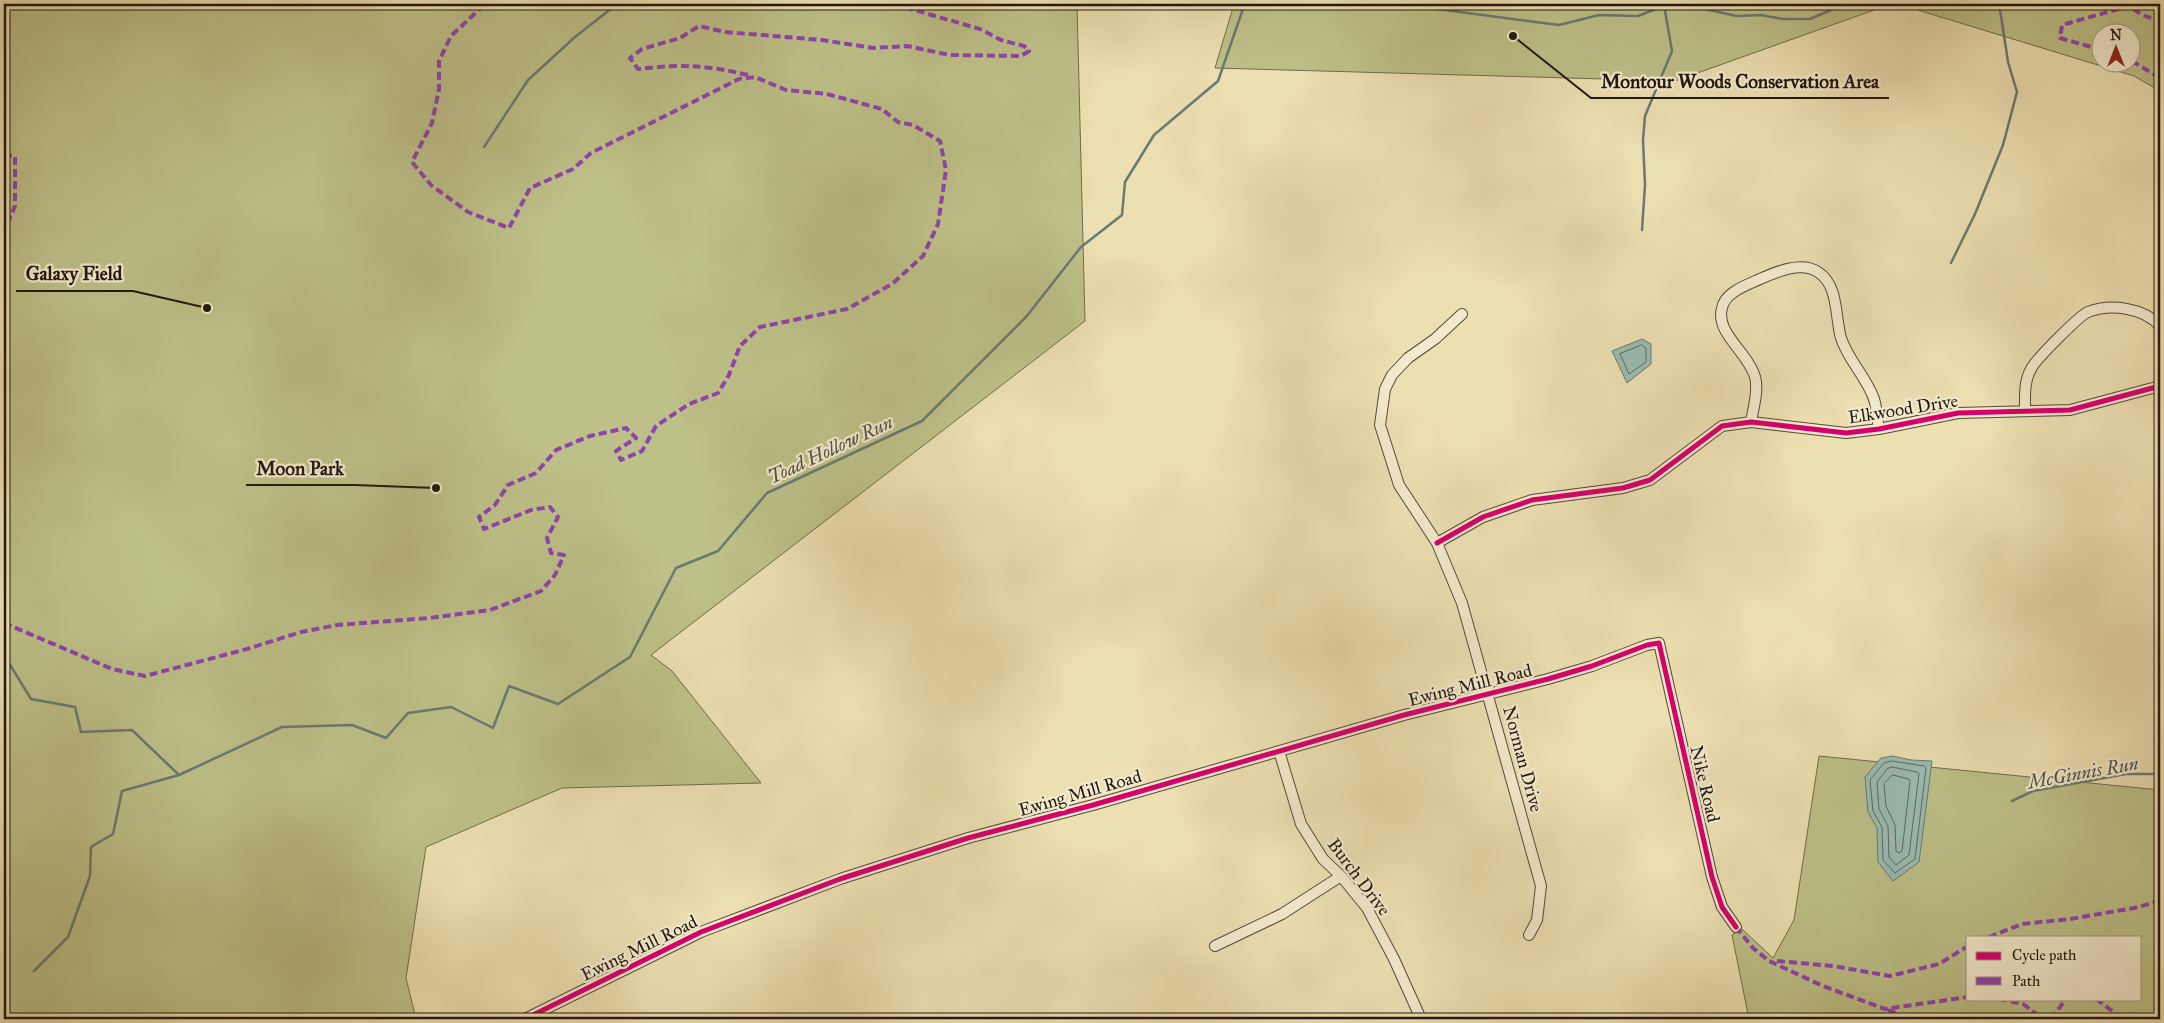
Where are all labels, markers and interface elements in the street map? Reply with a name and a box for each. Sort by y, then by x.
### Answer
north arrow [2092,22,2142,72]
text: N [2110,27,2122,44]
callout: Montour Woods Conservation Area [1591,64,1889,98]
text: Montour Woods Conservation Area [1601,70,1880,93]
callout: Galaxy Field [16,257,133,291]
text: Galaxy Field [26,262,123,286]
street label: Elkwood Drive [1847,389,1959,429]
water label: Toad Hollow Run [764,410,896,488]
callout: Moon Park [246,451,354,485]
text: Moon Park [256,457,345,480]
street label: Ewing Mill Road [1406,659,1534,712]
street label: Norman Drive [1498,704,1548,814]
street label: Nike Road [1685,743,1725,825]
water label: McGinnis Run [2024,751,2140,794]
street label: Ewing Mill Road [1016,765,1144,822]
street label: Burch Drive [1323,834,1395,920]
street label: Ewing Mill Road [577,910,701,987]
legend [1966,936,2142,1000]
text: Cycle path [2012,946,2077,964]
text: Path [2012,972,2041,990]

